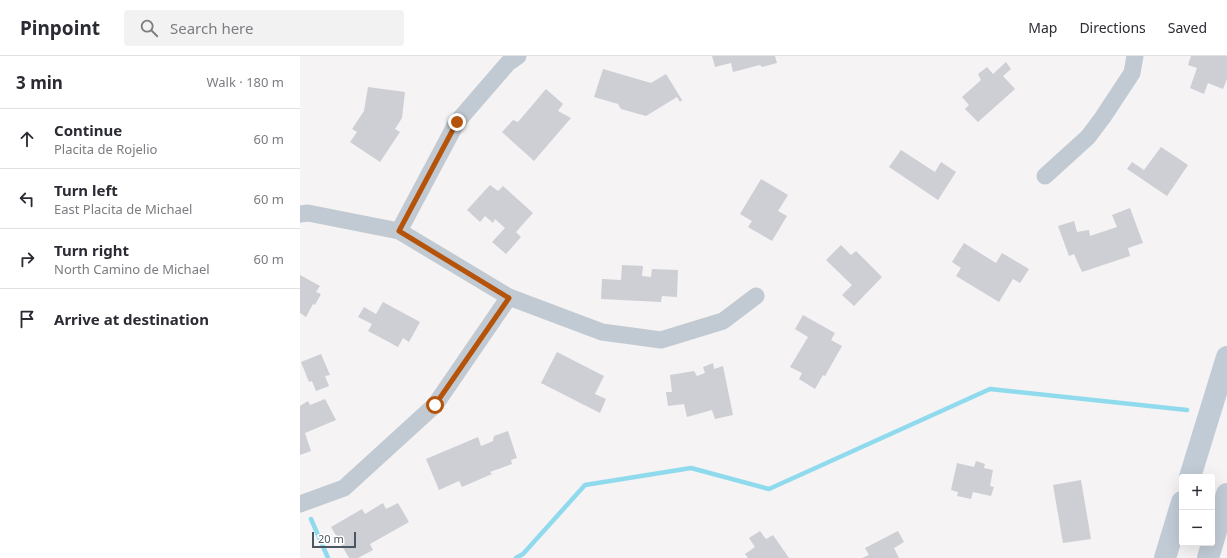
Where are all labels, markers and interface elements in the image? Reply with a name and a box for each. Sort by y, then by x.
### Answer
search box [124,10,404,46]
text: Pinpoint [20,15,100,41]
icon: search [138,17,160,39]
text: Search here [170,18,253,38]
text: Map [1028,18,1057,37]
text: Directions [1079,18,1146,37]
text: Saved [1168,18,1207,37]
text: 3 min [16,71,63,94]
text: Walk · 180 m [206,73,284,91]
route end [448,113,466,131]
text: Continue [54,120,122,140]
icon: ahead [16,128,38,150]
text: 60 m [254,130,284,148]
text: Placita de Rojelio [54,140,157,158]
text: Turn left [54,180,118,200]
icon: left [16,188,38,210]
text: 60 m [254,190,284,208]
text: East Placita de Michael [54,200,192,218]
text: Turn right [54,240,129,260]
icon: right [16,248,38,270]
text: 60 m [254,250,284,268]
text: North Camino de Michael [54,260,210,278]
icon: arrive [16,308,38,330]
text: Arrive at destination [54,309,209,329]
route start [426,396,444,414]
map controls [1179,474,1215,546]
button: + [1179,474,1215,510]
button: − [1179,510,1215,546]
scale bar [312,530,356,549]
text: 20 m [318,531,344,546]

